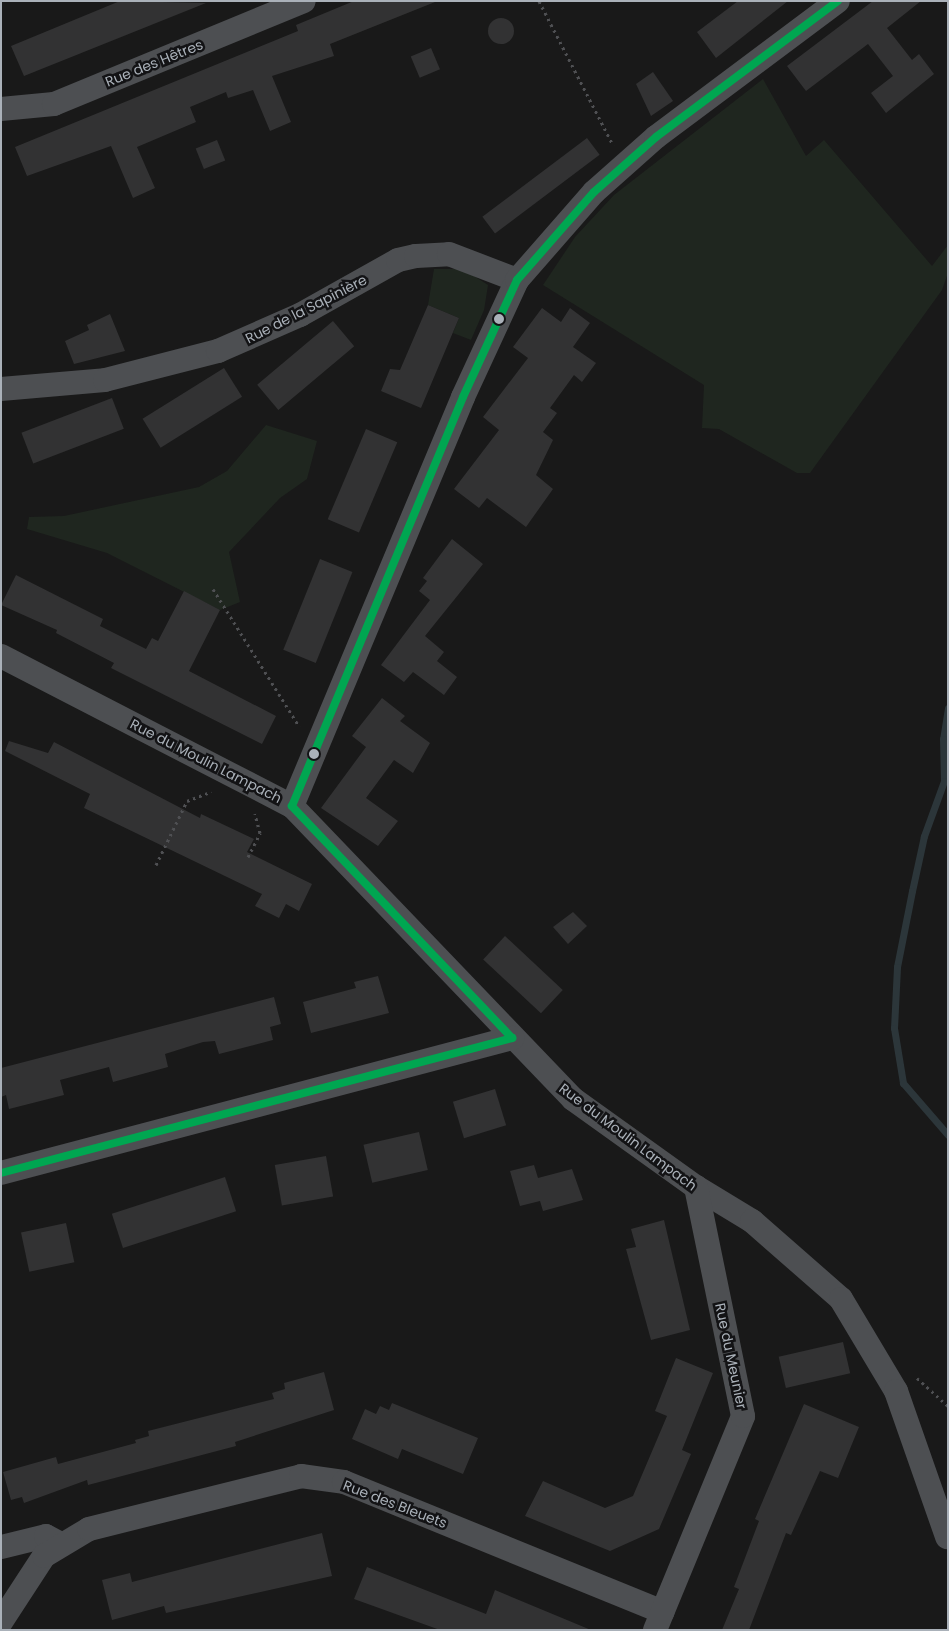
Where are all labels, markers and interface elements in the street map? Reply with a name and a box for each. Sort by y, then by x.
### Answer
street label: Rue des Hêtres [103,36,205,90]
street label: Rue de la Sapinière [242,271,370,347]
unlabelled marker [494,314,504,324]
street label: Rue du Moulin Lampach [127,715,285,807]
unlabelled marker [309,749,319,759]
street label: Rue du Moulin Lampach [556,1080,700,1194]
street label: Rue du Meunier [712,1301,750,1411]
street label: Rue des Bleuets [341,1476,449,1532]

